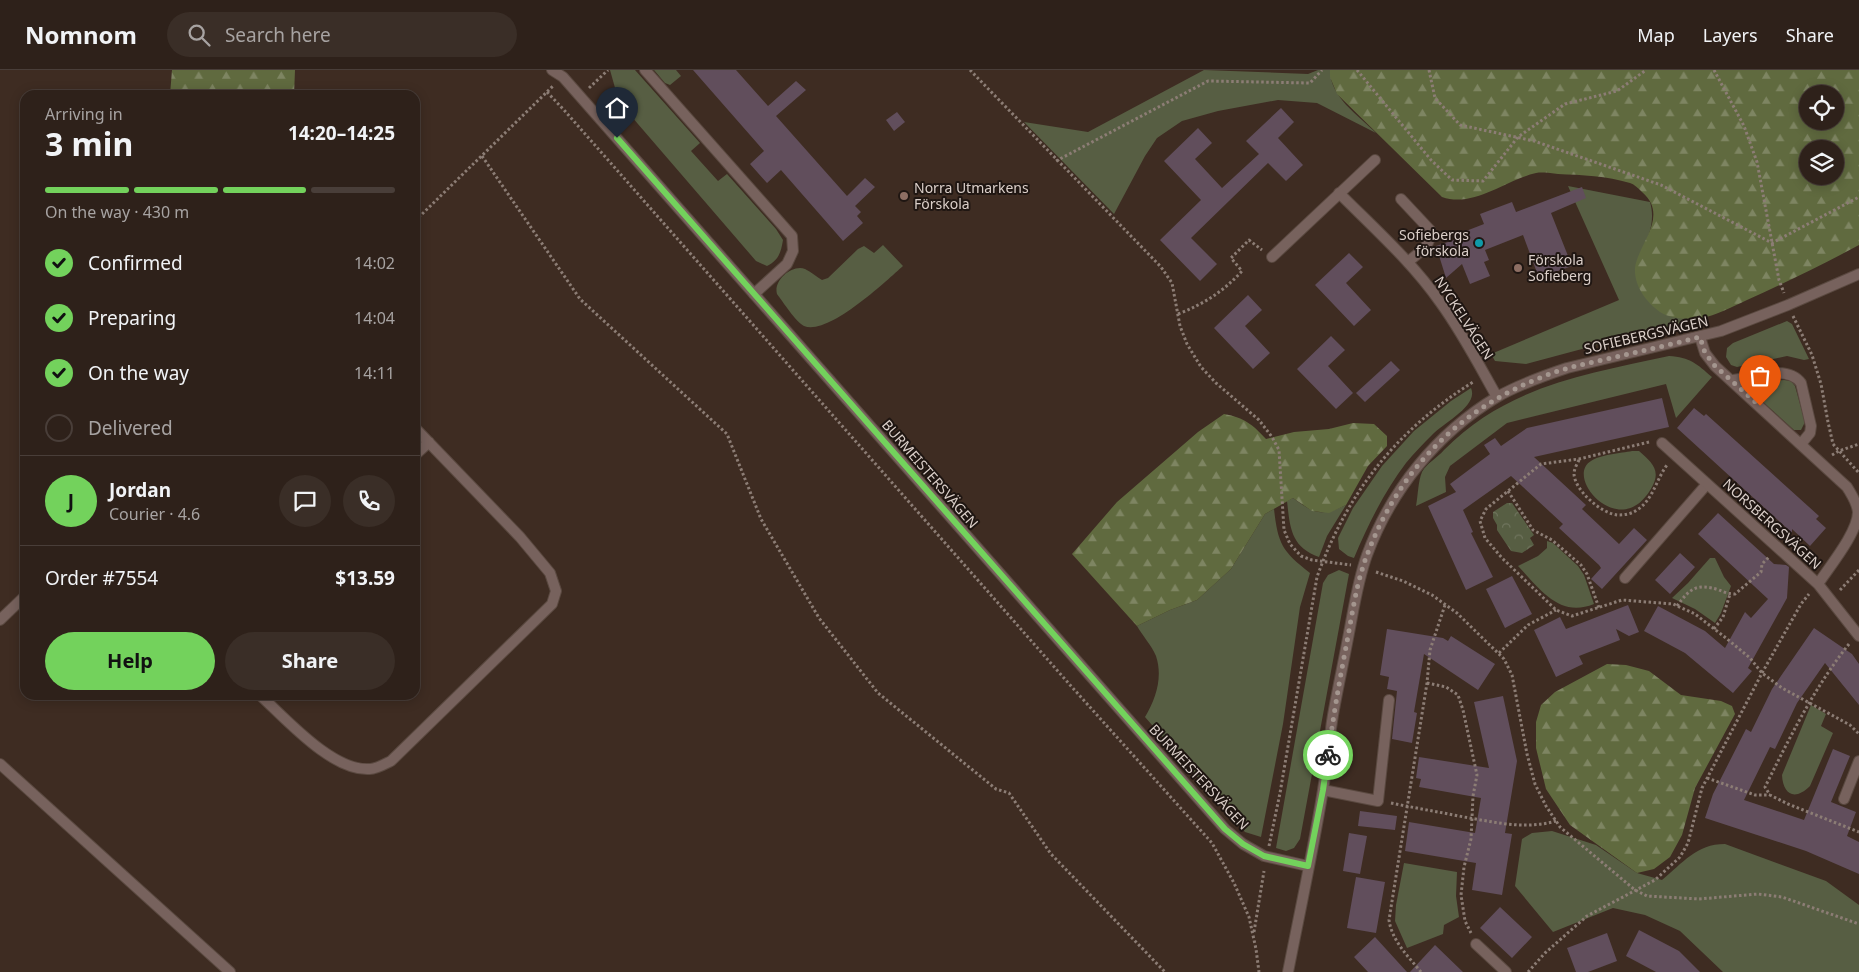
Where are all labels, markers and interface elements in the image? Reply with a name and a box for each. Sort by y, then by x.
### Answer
search box [167,12,517,57]
text: Nomnom [25,18,137,51]
icon: search [185,21,213,49]
text: Search here [225,22,331,48]
text: Map [1637,23,1675,47]
text: Layers [1703,23,1758,47]
text: Share [1786,23,1834,47]
map controls [1799,85,1844,185]
button: locate [1799,85,1844,130]
pin [596,87,638,138]
icon: home [603,94,631,122]
text: Arriving in [45,103,123,125]
text: 14:20–14:25 [288,120,395,146]
text: 3 min [45,122,133,165]
button: layers [1799,140,1844,185]
place label: Norra Utmarkens Förskola [914,178,1029,213]
marker: Norra Utmarkens Förskola [898,190,910,202]
text: On the way · 430 m [45,201,189,223]
place label: Sofiebergs förskola [1399,225,1469,260]
marker: Sofiebergs förskola [1473,237,1485,249]
icon: check [45,249,73,277]
text: Confirmed [88,250,183,276]
place label: Förskola Sofieberg [1528,250,1591,285]
text: 14:02 [354,252,395,274]
marker: Förskola Sofieberg [1512,262,1524,274]
street label: NYCKELVÄGEN [1430,272,1498,363]
icon: check [45,304,73,332]
text: Preparing [88,305,176,331]
text: 14:04 [354,307,395,329]
street label: SOFIEBERGSVÄGEN [1582,311,1710,358]
pin [1739,355,1781,406]
icon: check [45,359,73,387]
text: On the way [88,360,189,386]
text: 14:11 [354,362,395,384]
icon: bag [1746,362,1774,390]
text: Delivered [88,415,173,441]
street label: BURMEISTERSVÄGEN [878,415,983,532]
street label: NORSBERGSVÄGEN [1719,474,1826,573]
button: chat [279,475,331,527]
button: phone [343,475,395,527]
text: Jordan [109,477,171,503]
text: J [68,488,74,514]
text: Courier · 4.6 [109,503,200,525]
text: Order #7554 [45,565,158,591]
text: $13.59 [335,565,395,591]
button: Help [45,632,215,690]
button: Share [225,632,395,690]
street label: BURMEISTERSVÄGEN [1145,720,1253,834]
courier [1303,730,1353,780]
icon: bike [1314,741,1342,769]

